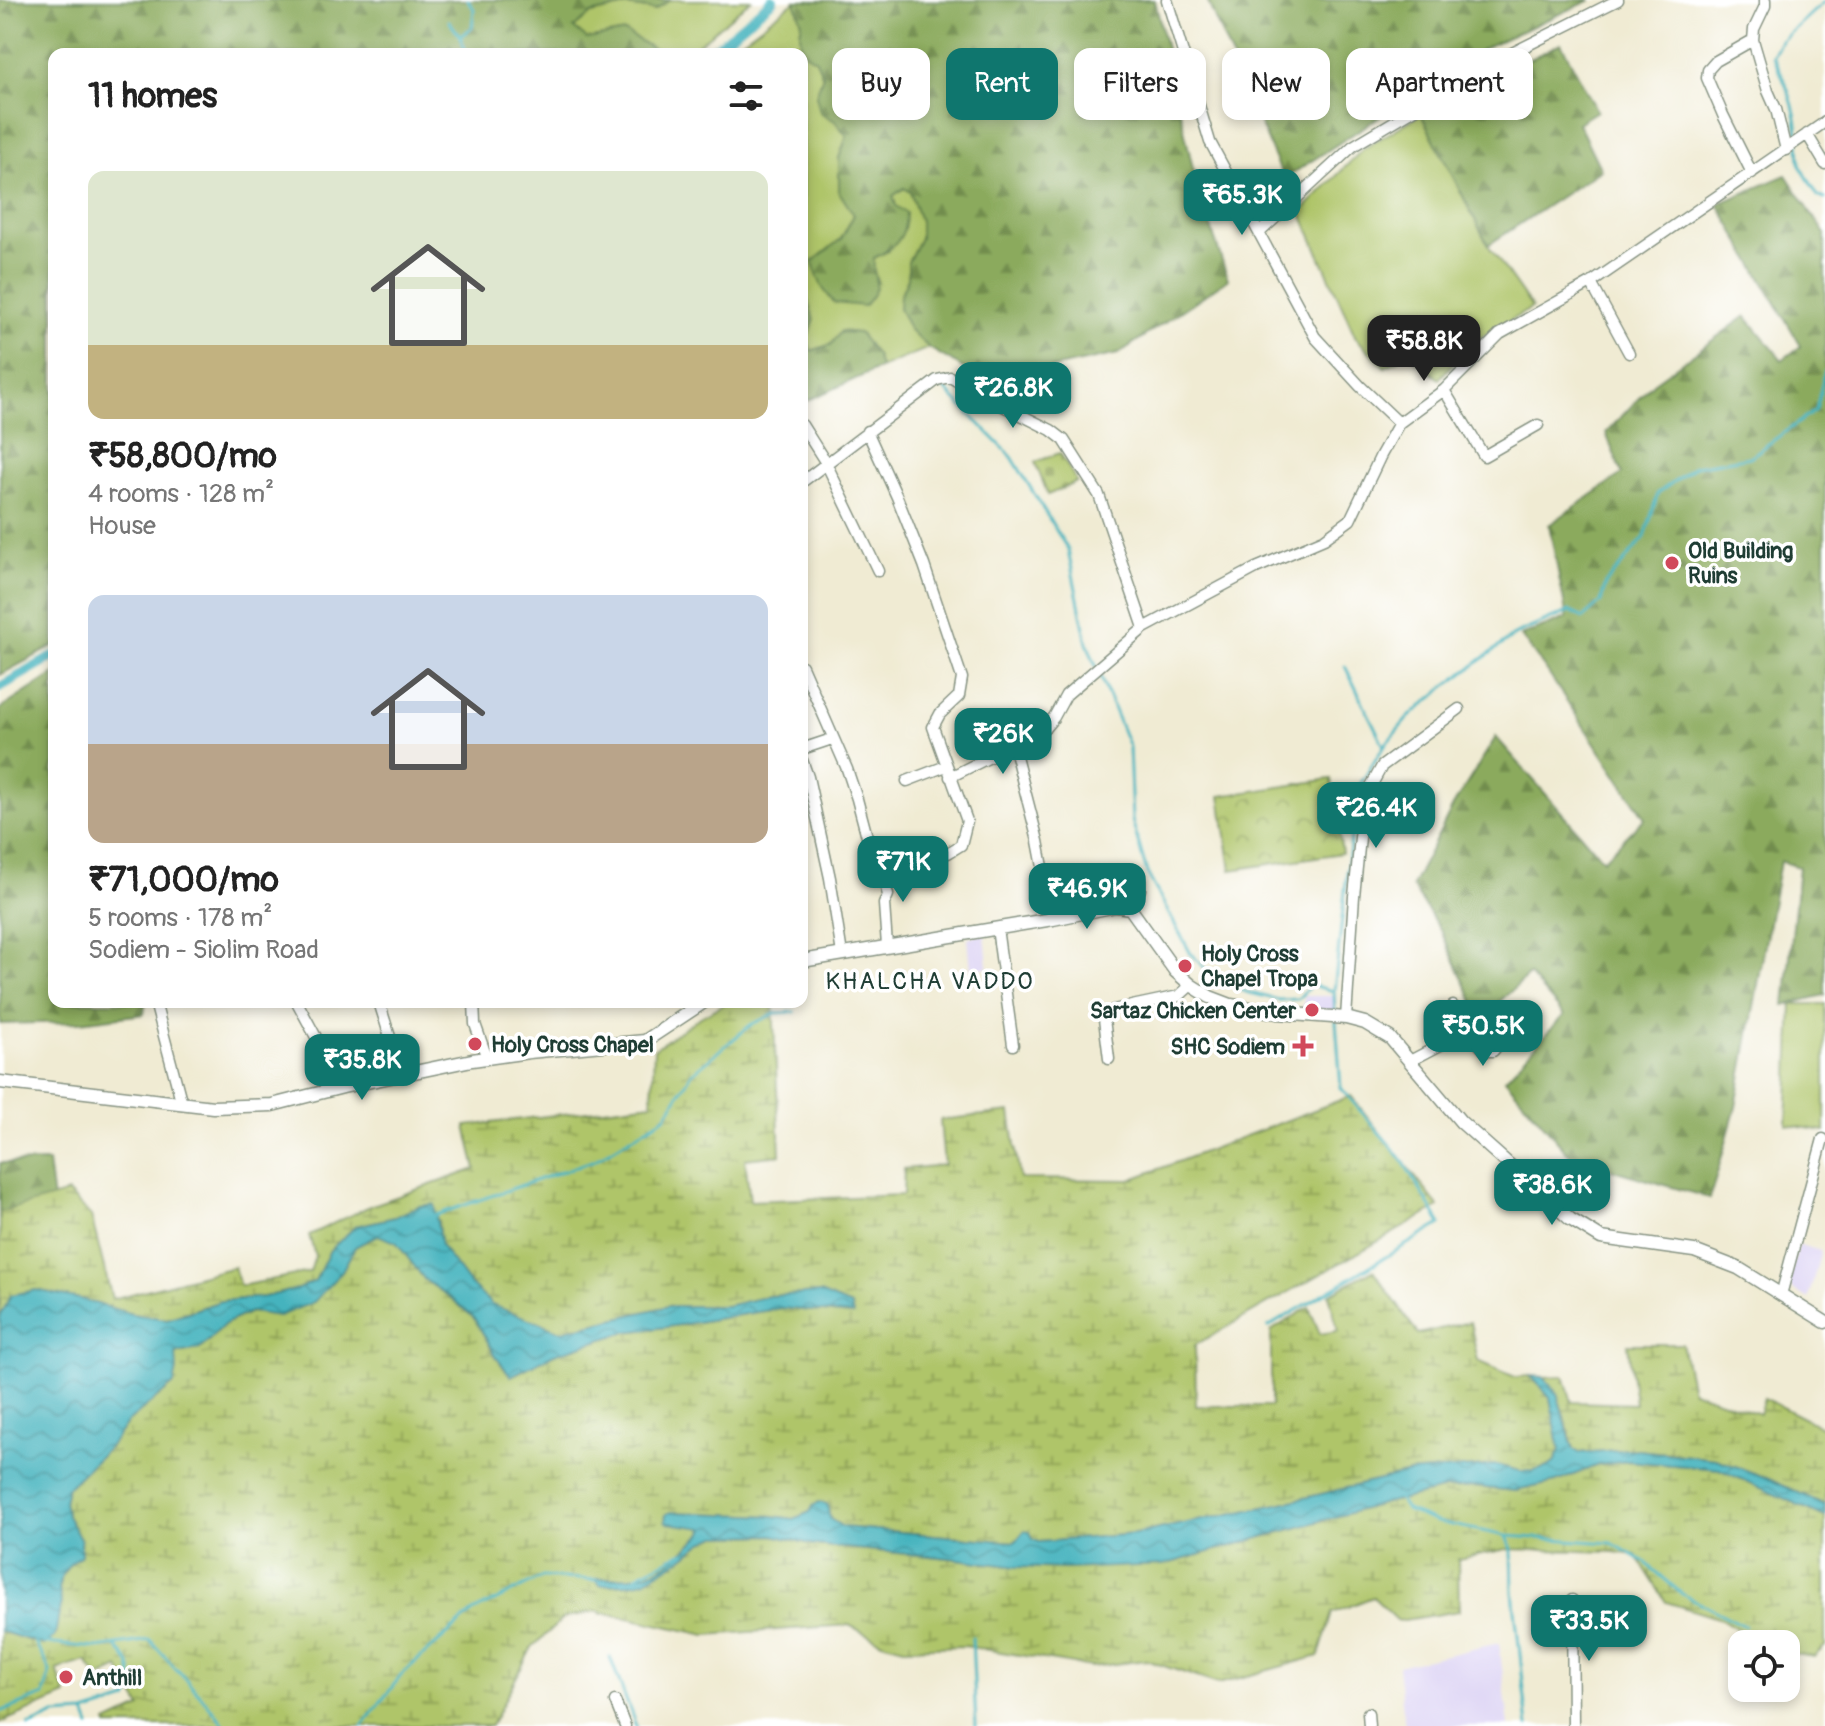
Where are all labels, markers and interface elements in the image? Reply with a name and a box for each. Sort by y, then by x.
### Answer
chip: Buy [832,48,930,120]
chip: Rent [946,48,1058,120]
chip: Filters [1074,48,1206,120]
chip: New [1222,48,1330,120]
chip: Apartment [1346,48,1533,120]
icon: filters [724,74,768,118]
text: 11 homes [88,75,217,118]
pin: ₹65.3K [1177,169,1307,237]
text: ₹65.3K [1202,179,1282,211]
icon: home [356,223,500,367]
pin: ₹58.8K [1359,315,1489,383]
text: ₹58.8K [1385,325,1463,357]
pin: ₹26.8K [948,362,1078,430]
text: ₹26.8K [973,372,1053,404]
text: ₹58,800/mo [88,435,277,478]
text: 4 rooms · 128 m² [88,478,274,510]
text: House [88,510,156,542]
place label: Old Building Ruins [1688,537,1793,590]
marker: Old Building Ruins [1663,554,1681,572]
icon: home [356,647,500,791]
pin: ₹26K [956,708,1050,776]
text: ₹26K [973,718,1033,750]
pin: ₹26.4K [1311,782,1441,850]
text: ₹26.4K [1335,792,1417,824]
pin: ₹71K [856,836,950,904]
text: ₹71K [875,846,931,878]
text: ₹71,000/mo [88,859,279,902]
pin: ₹46.9K [1022,863,1152,931]
text: ₹46.9K [1047,873,1127,905]
text: 5 rooms · 178 m² [88,902,272,934]
text: Sodiem - Siolim Road [88,934,319,966]
place label: Holy Cross Chapel Tropa [1201,940,1318,993]
marker: Holy Cross Chapel Tropa [1176,957,1194,975]
district label: KHALCHA VADDO [826,967,1035,996]
place label: Sartaz Chicken Center [1090,997,1297,1025]
pin: ₹50.5K [1418,1000,1548,1068]
marker: Sartaz Chicken Center [1303,1001,1321,1019]
text: ₹50.5K [1442,1010,1524,1042]
place label: Holy Cross Chapel [491,1031,654,1059]
place label: SHC Sodiem [1170,1033,1285,1061]
pin: ₹35.8K [297,1034,427,1102]
marker: Holy Cross Chapel [466,1035,484,1053]
marker: SHC Sodiem [1292,1035,1314,1057]
text: ₹35.8K [323,1044,401,1076]
pin: ₹38.6K [1487,1159,1617,1227]
text: ₹38.6K [1512,1169,1592,1201]
pin: ₹33.5K [1524,1595,1654,1663]
text: ₹33.5K [1549,1605,1629,1637]
map controls [1728,1630,1800,1702]
button: locate [1728,1630,1800,1702]
place label: Anthill [82,1664,142,1692]
marker: Anthill [57,1668,75,1686]

